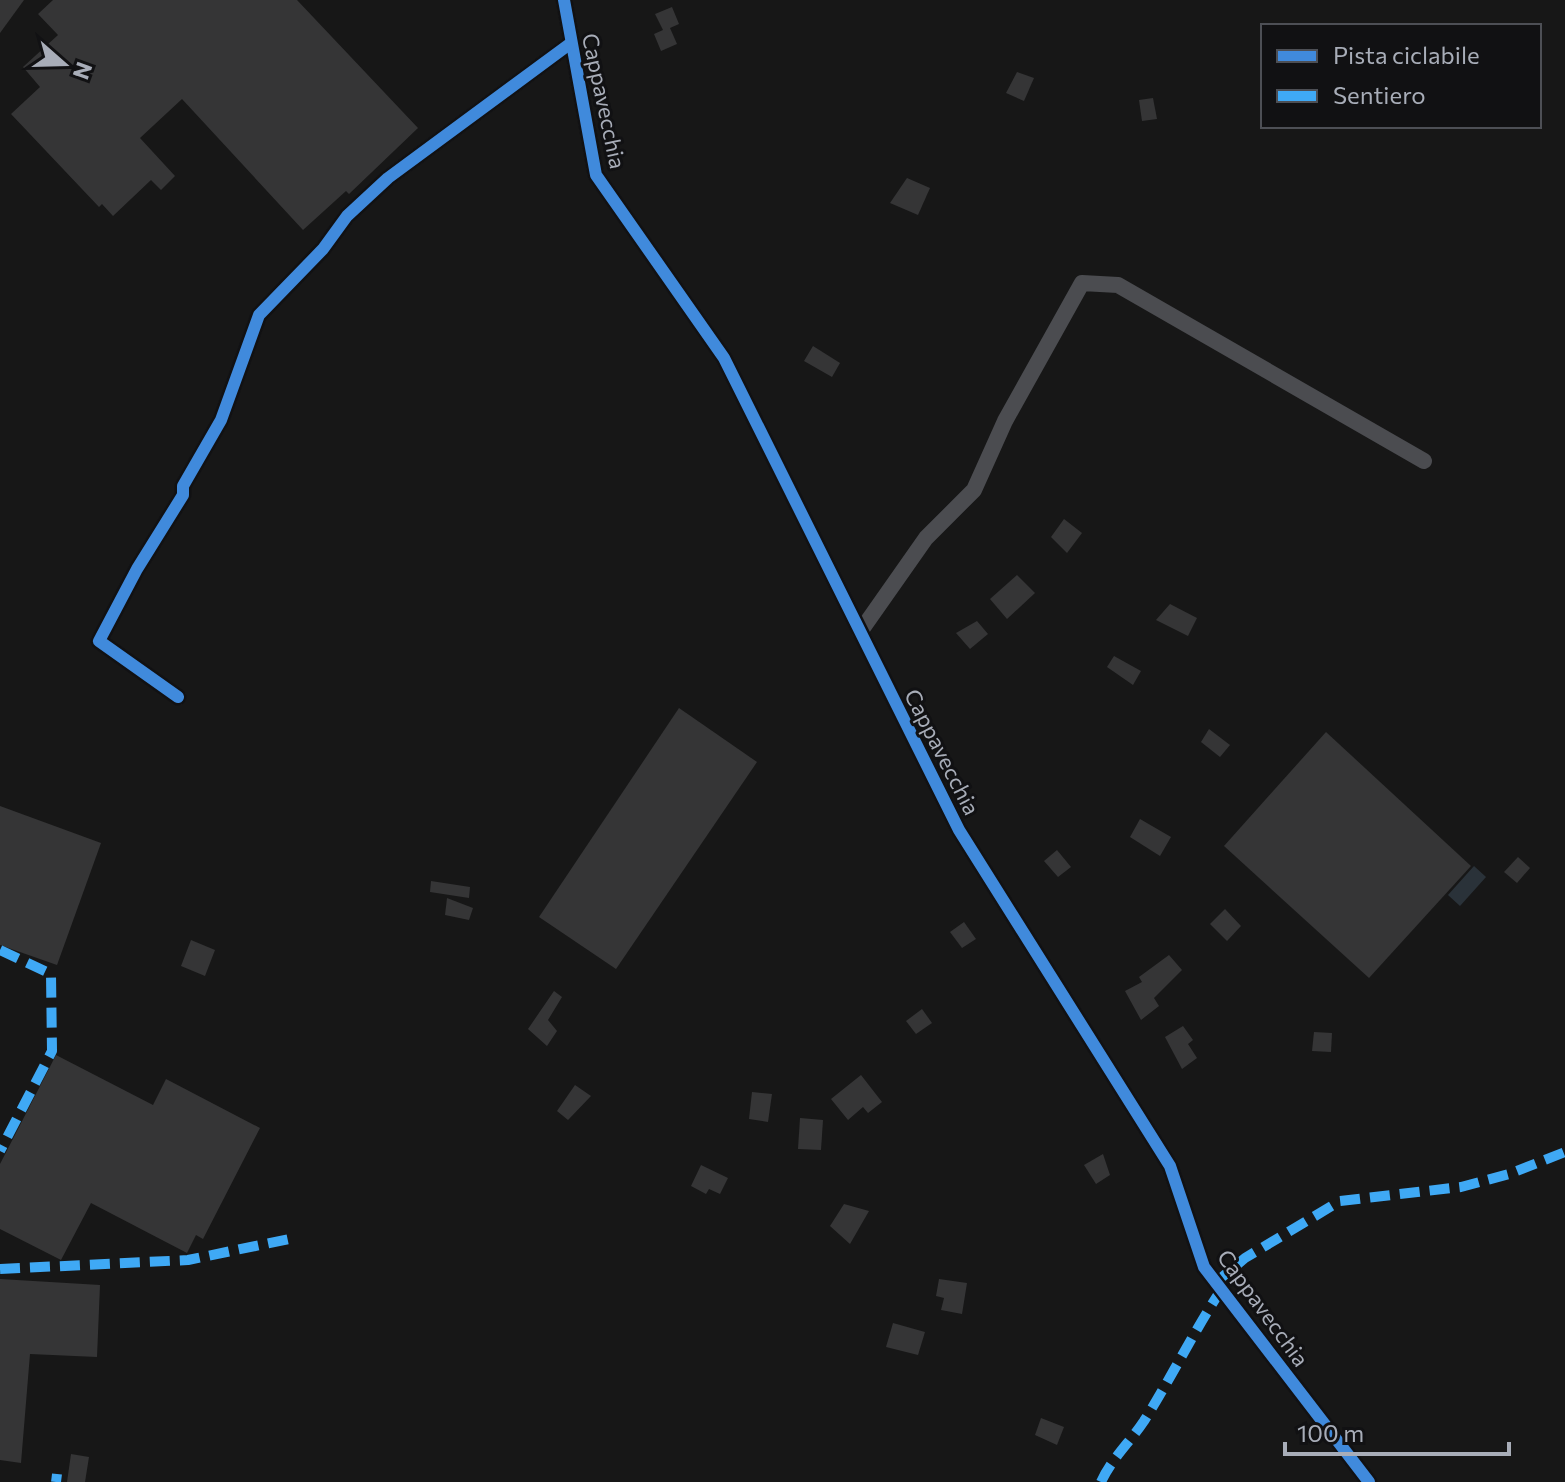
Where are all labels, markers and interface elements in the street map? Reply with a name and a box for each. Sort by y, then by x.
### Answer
north arrow [24,24,104,104]
legend [1261,24,1541,128]
street label: Cappavecchia [577,31,632,171]
text: Pista ciclabile [1333,40,1480,69]
text: N [68,59,99,83]
text: Sentiero [1333,80,1426,109]
street label: Cappavecchia [899,684,986,819]
street label: Cappavecchia [1212,1244,1315,1371]
scale bar [1285,1406,1509,1456]
text: 100 m [1297,1418,1364,1447]

